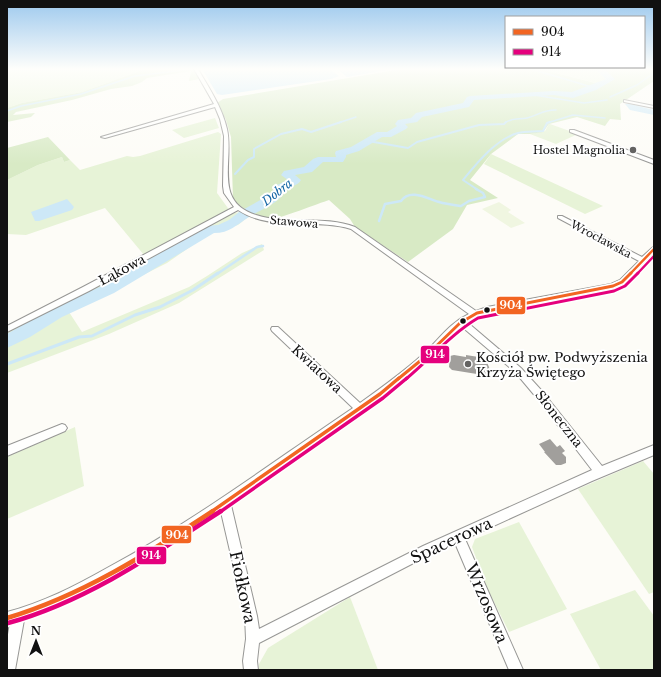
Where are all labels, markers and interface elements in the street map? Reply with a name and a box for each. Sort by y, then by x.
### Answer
legend [505,16,645,68]
text: 904 [541,24,564,39]
text: 914 [541,44,561,59]
place label: Hostel Magnolia [533,143,626,157]
marker: Hostel Magnolia [628,145,638,155]
water label: Dobra [258,175,295,209]
street label: Stawowa [269,213,320,231]
street label: Wrocławska [567,217,635,261]
street label: Łąkowa [96,250,149,289]
line badge: 904 [496,296,526,315]
text: 904 [499,298,523,312]
unlabelled marker [482,305,492,315]
unlabelled marker [458,316,468,326]
street label: Kwiatowa [288,341,347,397]
line badge: 914 [420,345,450,364]
text: 914 [425,347,445,361]
place label: Kościół pw. Podwyższenia Krzyża Świętego [476,349,649,381]
marker: Kościół pw. Podwyższenia Krzyża Świętego [463,359,473,369]
street label: Słoneczna [531,387,587,452]
street label: Spacerowa [407,512,495,568]
line badge: 904 [161,525,192,544]
text: 904 [165,528,189,542]
line badge: 914 [136,546,167,565]
text: 914 [141,548,161,562]
street label: Fiołkowa [226,549,260,625]
street label: Wrzosowa [461,559,513,646]
north arrow [16,621,56,661]
text: N [31,624,42,638]

